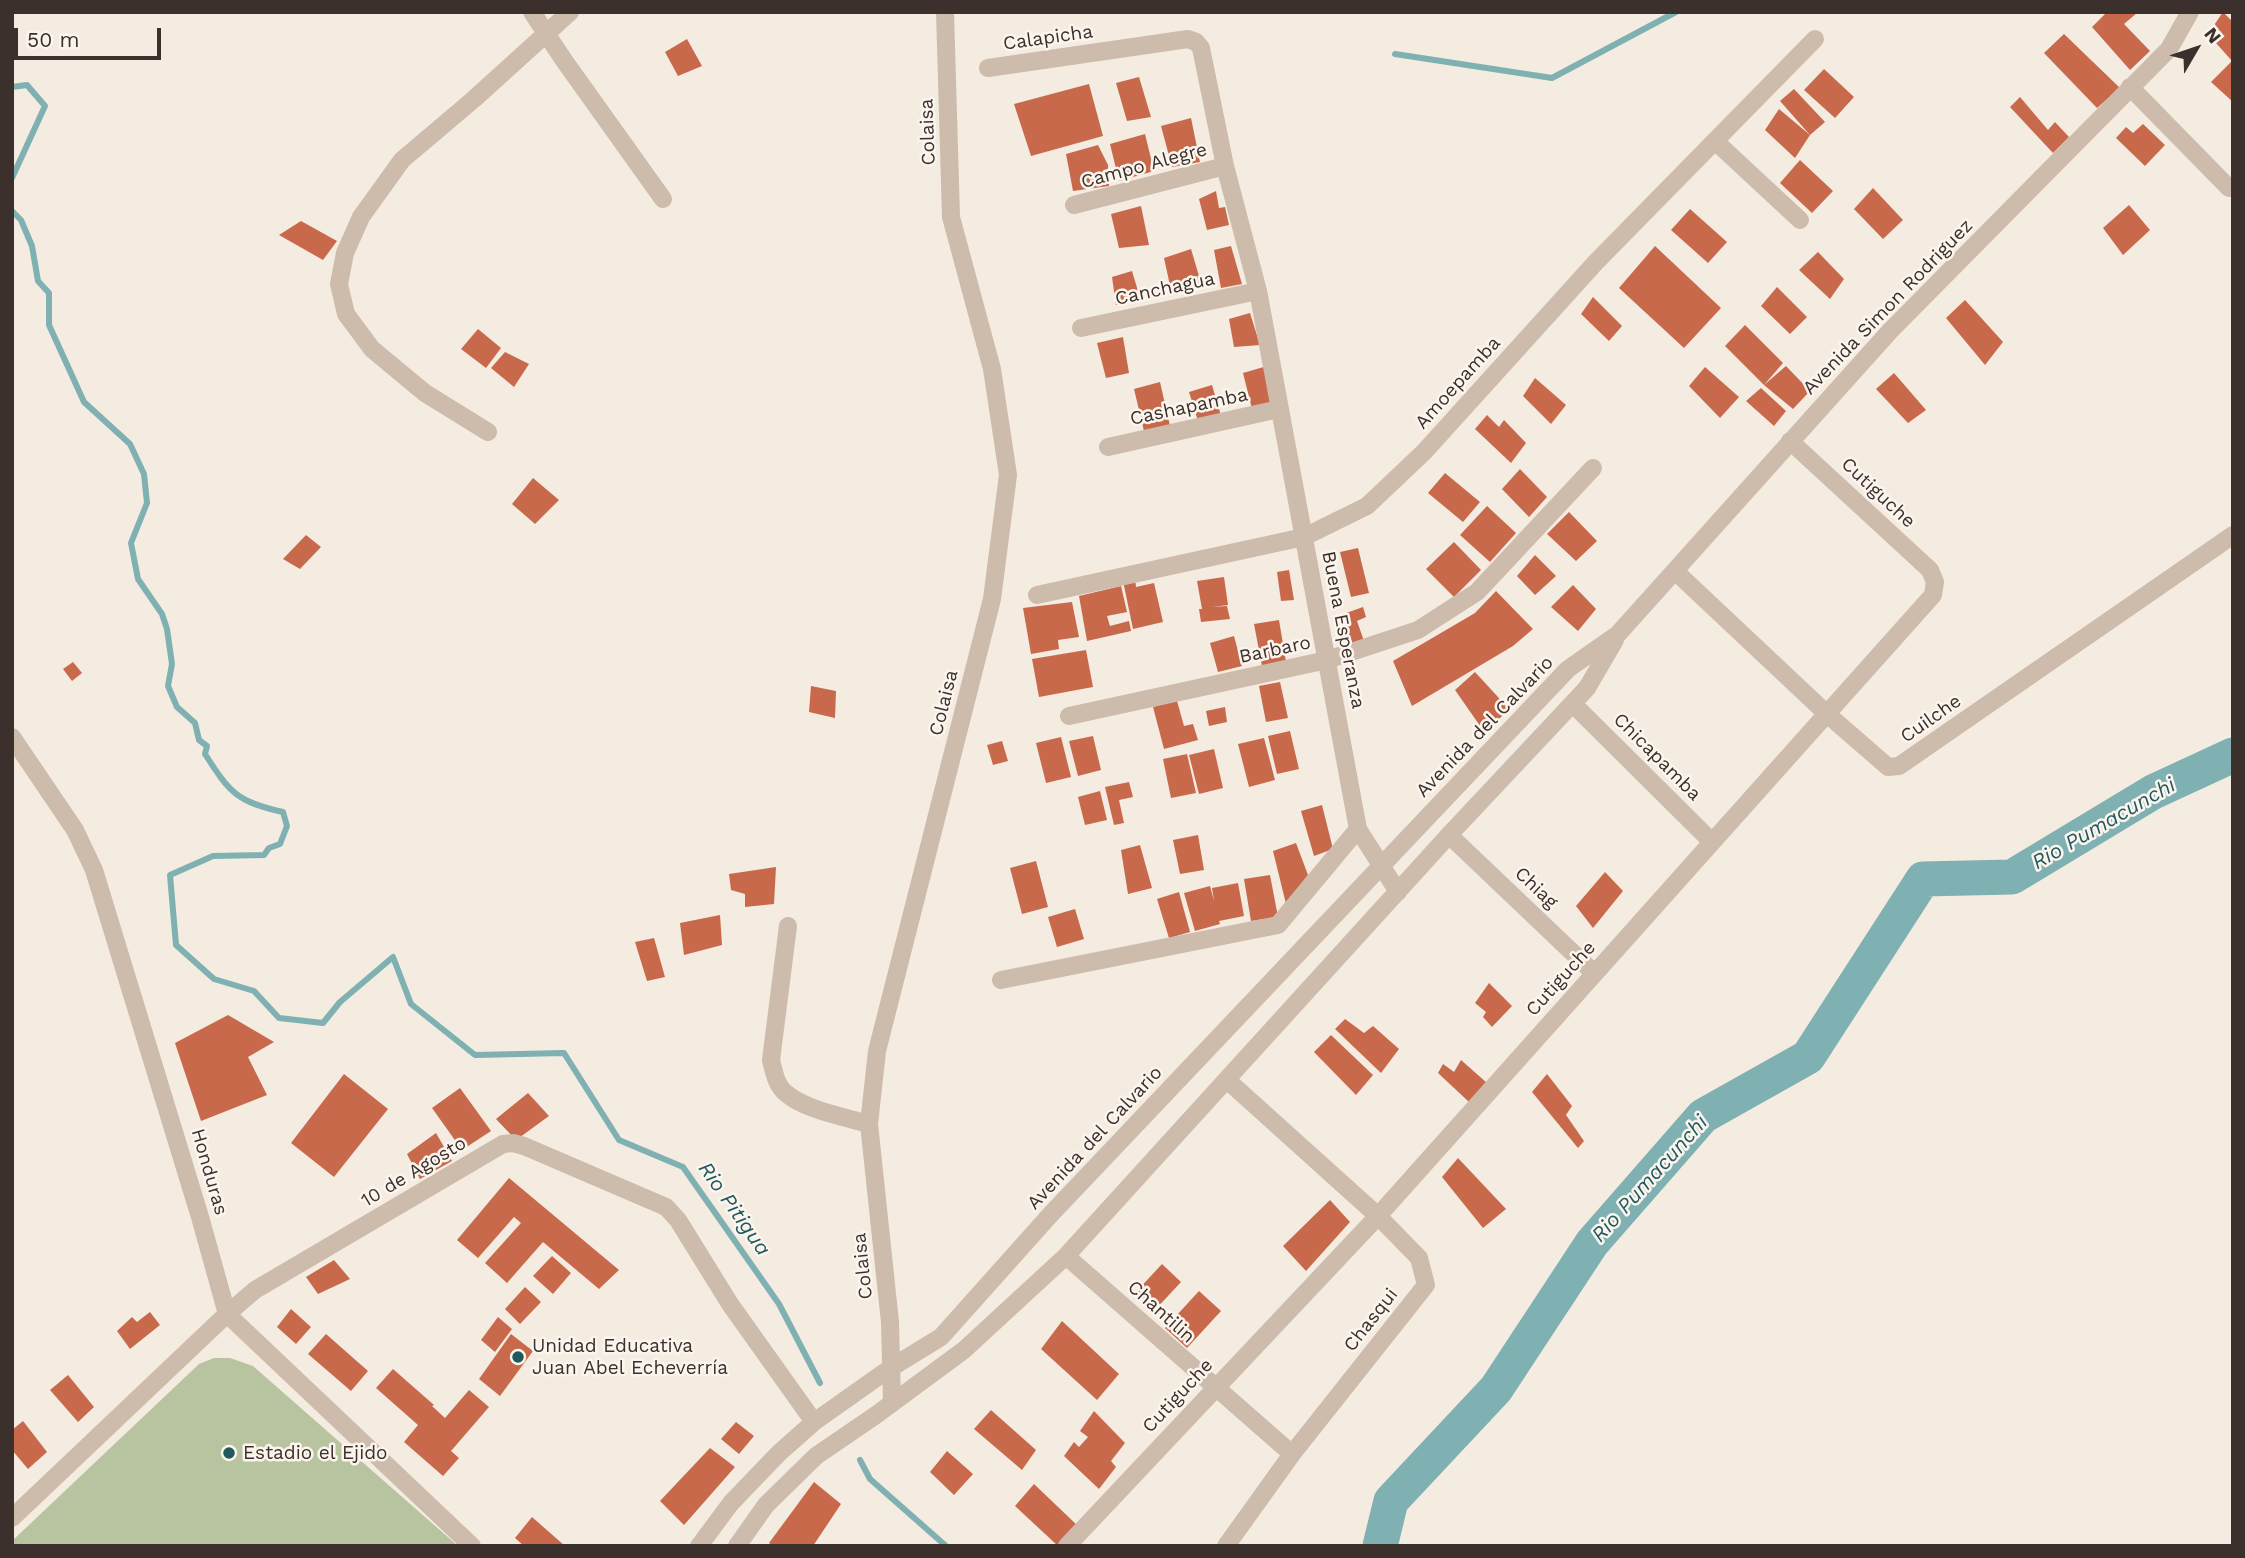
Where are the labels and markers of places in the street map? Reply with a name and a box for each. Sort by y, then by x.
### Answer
place label: Unidad Educativa Juan Abel Echeverría [532,1335,728,1379]
marker: Unidad Educativa Juan Abel Echeverría [510,1349,526,1365]
place label: Estadio el Ejido [243,1442,387,1464]
marker: Estadio el Ejido [221,1445,237,1461]

